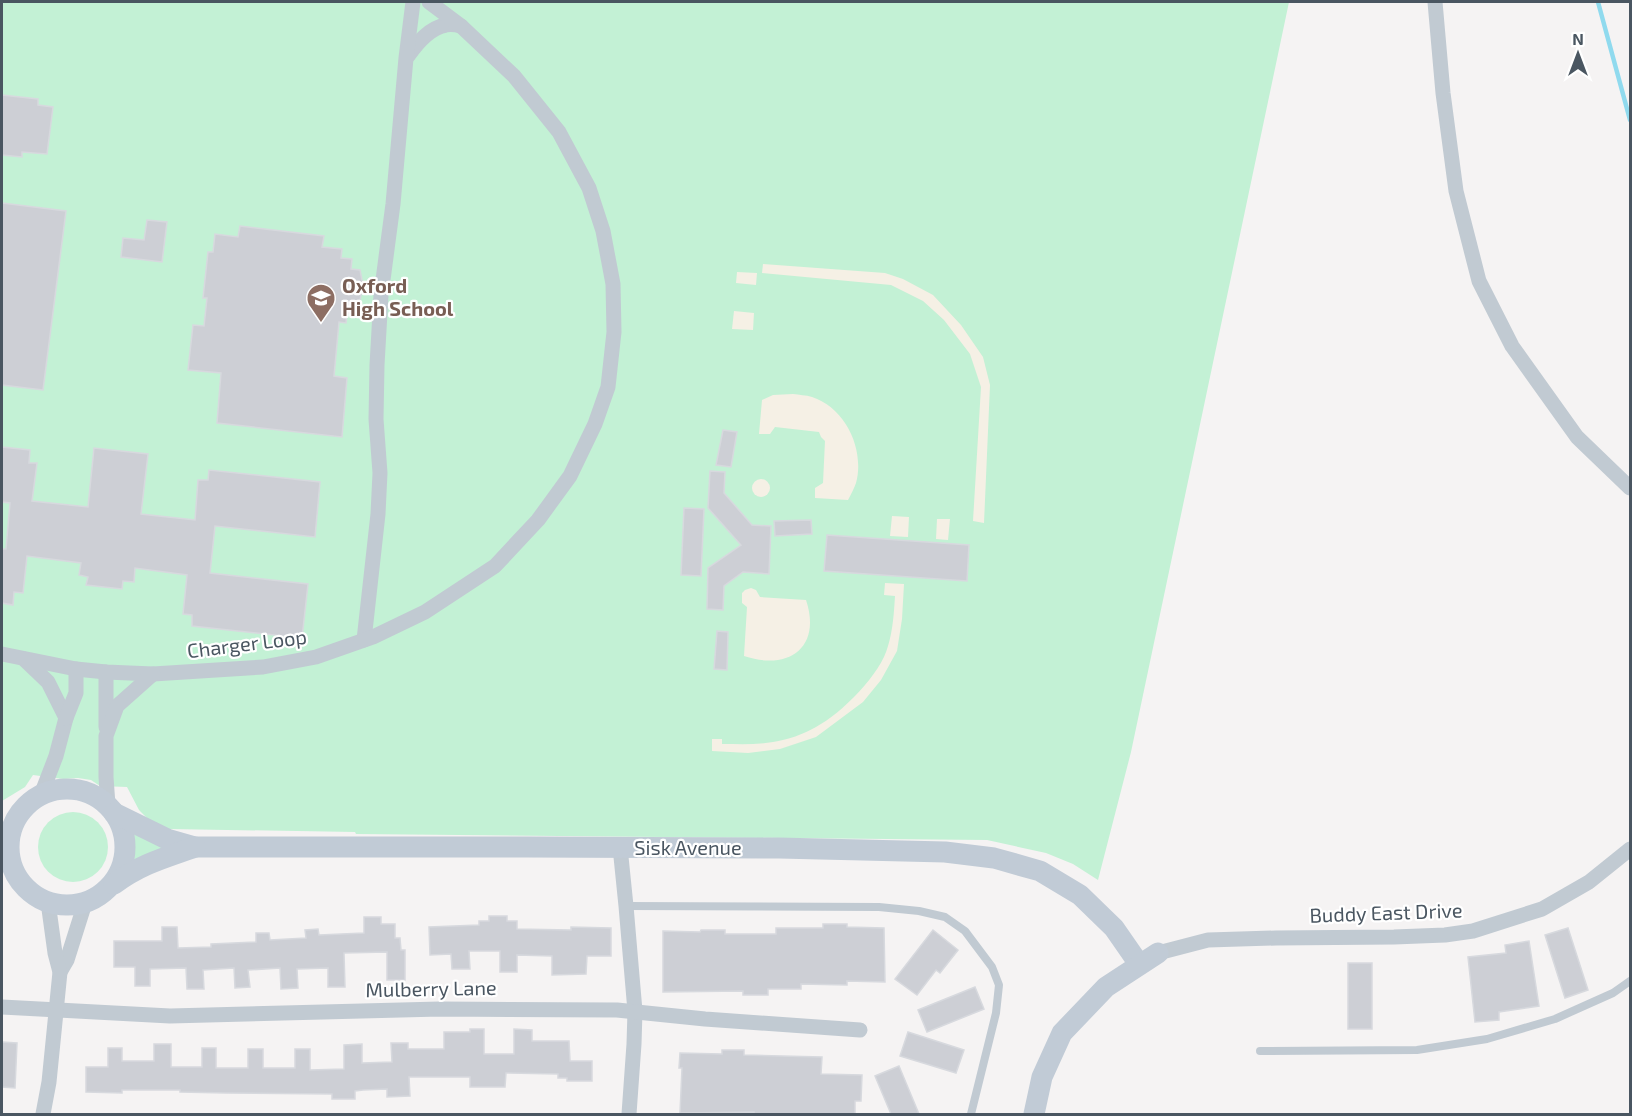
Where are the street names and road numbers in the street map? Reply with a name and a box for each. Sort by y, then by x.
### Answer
street label: Charger Loop [186,624,308,662]
street label: Sisk Avenue [634,835,742,859]
street label: Buddy East Drive [1309,897,1463,927]
street label: Mulberry Lane [365,975,497,1001]

